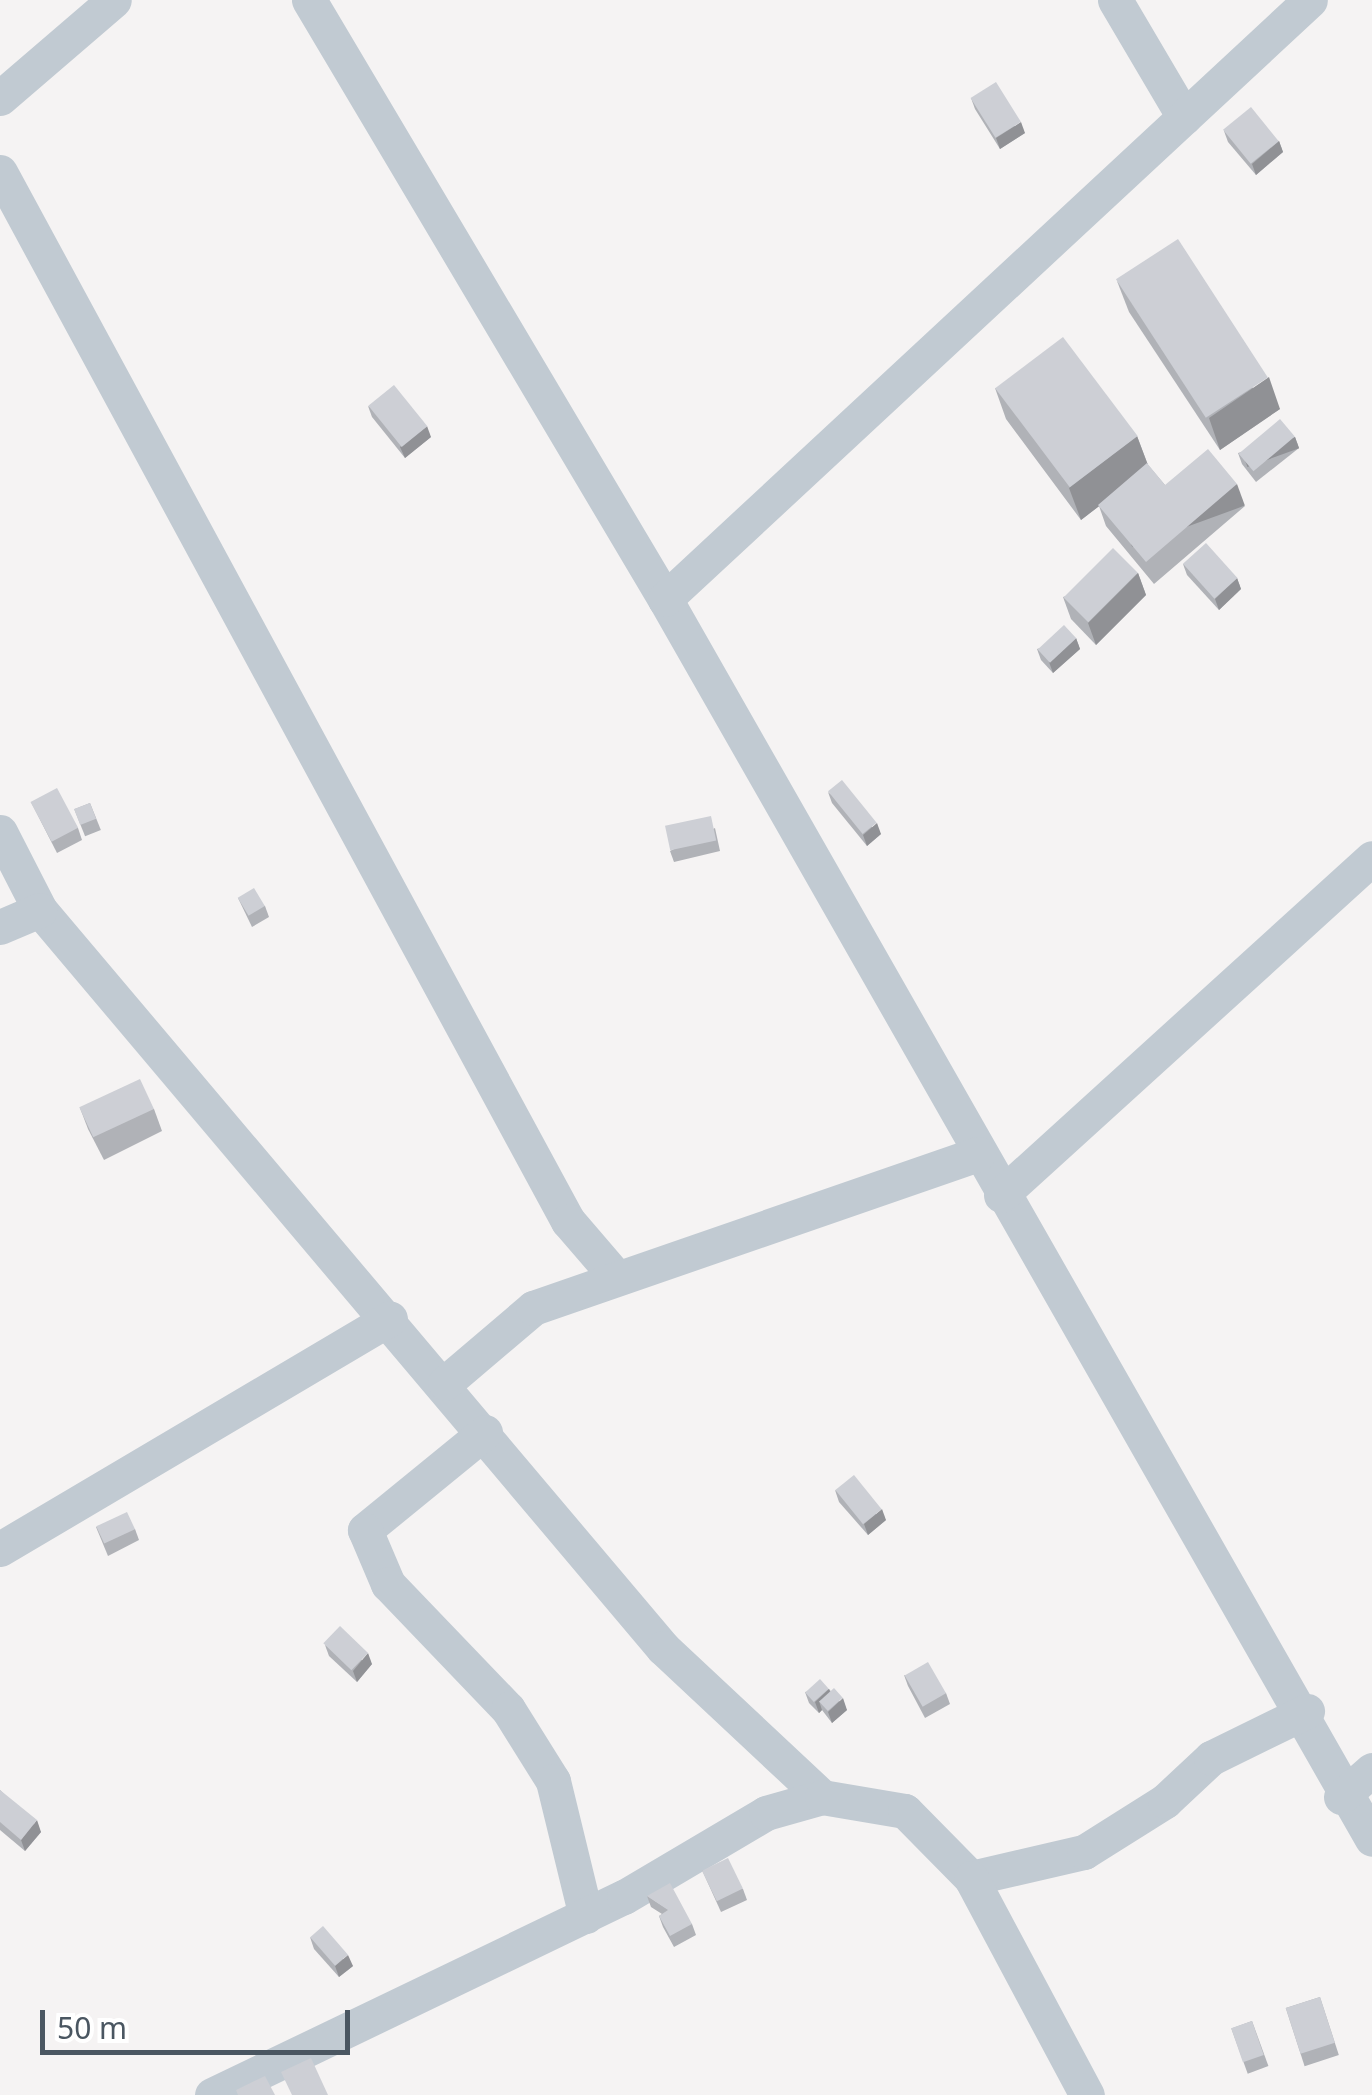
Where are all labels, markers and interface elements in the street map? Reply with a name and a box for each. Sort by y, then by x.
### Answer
scale bar [45,1990,355,2052]
text: 50 m [57,2007,127,2048]

